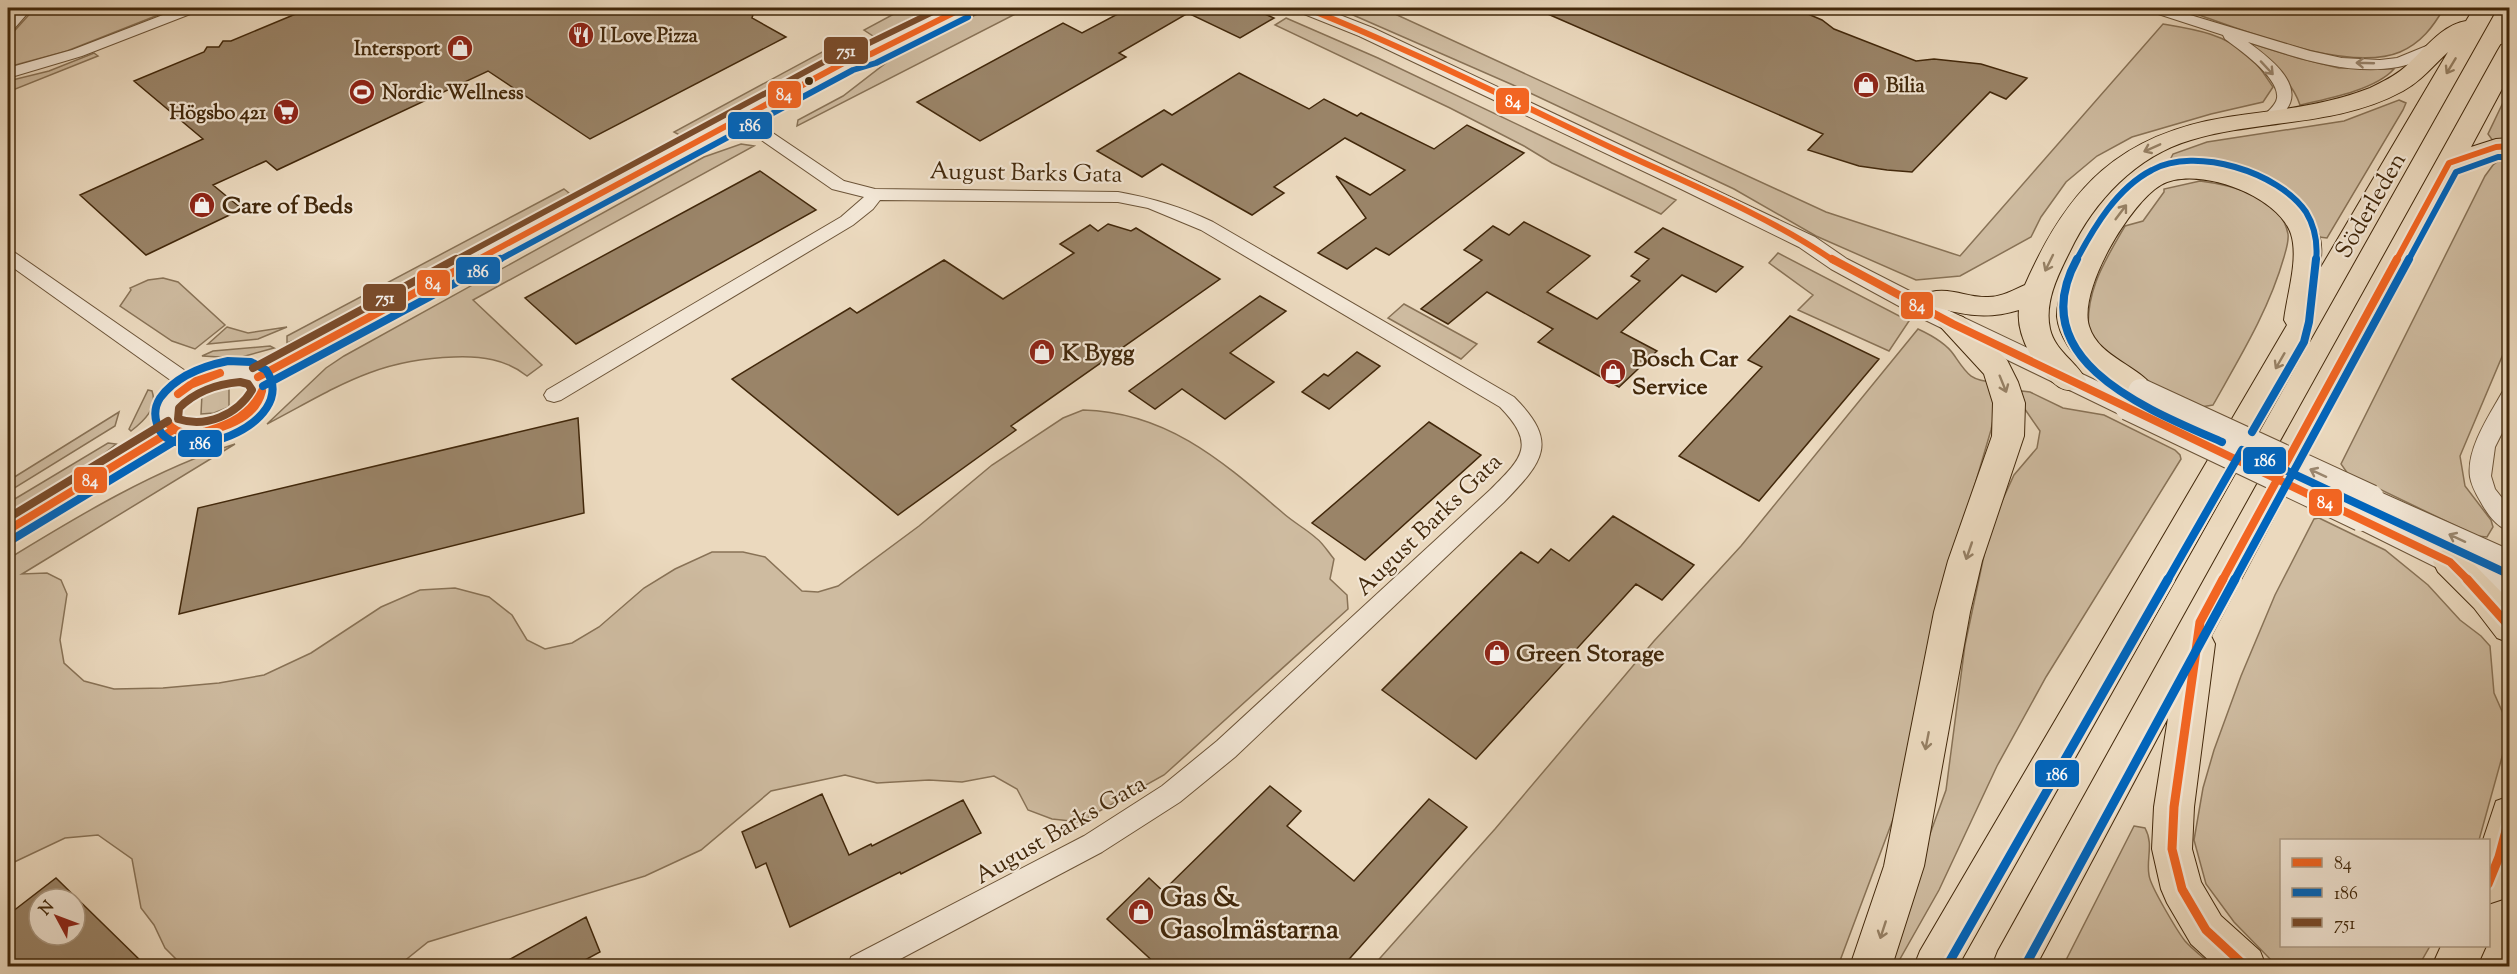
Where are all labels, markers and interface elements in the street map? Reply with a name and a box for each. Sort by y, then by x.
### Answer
restaurant icon: I Love Pizza [566,20,596,50]
place label: I Love Pizza [600,23,698,52]
shop icon: Intersport [445,33,475,63]
place label: Intersport [354,36,440,65]
line badge: 751 [823,36,869,65]
text: 751 [837,41,856,64]
one-way arrow [2444,57,2456,74]
one-way arrow [2356,58,2376,69]
one-way arrow [2260,60,2274,75]
shop icon: Bilia [1851,70,1881,100]
place label: Bilia [1886,73,1926,102]
unlabelled marker [803,75,815,87]
sports icon: Nordic Wellness [347,77,377,107]
place label: Nordic Wellness [382,80,524,109]
line badge: 84 [767,80,802,109]
text: 84 [776,85,792,108]
line badge: 84 [1495,87,1530,115]
text: 84 [1505,92,1521,115]
supermarket icon: Högsbo 421 [271,97,301,127]
place label: Högsbo 421 [169,100,266,129]
line badge: 186 [727,111,773,140]
text: 186 [739,116,761,139]
one-way arrow [2143,142,2161,154]
street label: Söderleden [2328,147,2416,265]
street label: August Barks Gata [929,155,1123,193]
shop icon: Care of Beds [187,190,217,220]
place label: Care of Beds [222,190,353,224]
one-way arrow [2115,204,2128,220]
one-way arrow [2043,254,2055,271]
line badge: 186 [455,256,501,285]
text: 186 [467,262,489,285]
line badge: 84 [416,269,451,297]
text: 84 [425,274,441,297]
line badge: 751 [362,283,407,312]
text: 751 [376,288,395,311]
line badge: 84 [1900,291,1934,320]
text: 84 [1909,296,1925,319]
shop icon: K Bygg [1027,337,1057,367]
place label: K Bygg [1062,337,1135,371]
place label: Bosch Car Service [1632,343,1739,405]
one-way arrow [2274,352,2285,370]
shop icon: Bosch Car Service [1598,357,1628,387]
one-way arrow [1998,374,2009,393]
line badge: 186 [177,429,223,458]
text: 186 [189,434,211,457]
street label: August Barks Gata [1348,446,1511,605]
line badge: 186 [2242,446,2287,475]
text: 186 [2254,451,2276,474]
line badge: 84 [73,466,108,494]
one-way arrow [2309,467,2327,479]
text: 84 [82,471,98,494]
line badge: 84 [2308,488,2343,517]
text: 84 [2317,493,2333,516]
one-way arrow [2448,532,2466,544]
one-way arrow [1962,541,1973,559]
shop icon: Green Storage [1482,638,1512,668]
place label: Green Storage [1516,638,1664,672]
one-way arrow [1921,731,1932,750]
line badge: 186 [2034,759,2080,788]
text: 186 [2046,765,2068,788]
street label: August Barks Gata [969,768,1153,894]
legend [2280,839,2490,947]
text: 84 [2334,852,2352,878]
place label: Gas & Gasolmästarna [1160,879,1339,951]
text: 186 [2334,882,2358,908]
north arrow [27,887,87,947]
text: N [35,896,61,921]
shop icon: Gas & Gasolmästarna [1126,897,1156,927]
text: 751 [2334,912,2355,938]
one-way arrow [1876,920,1887,939]

